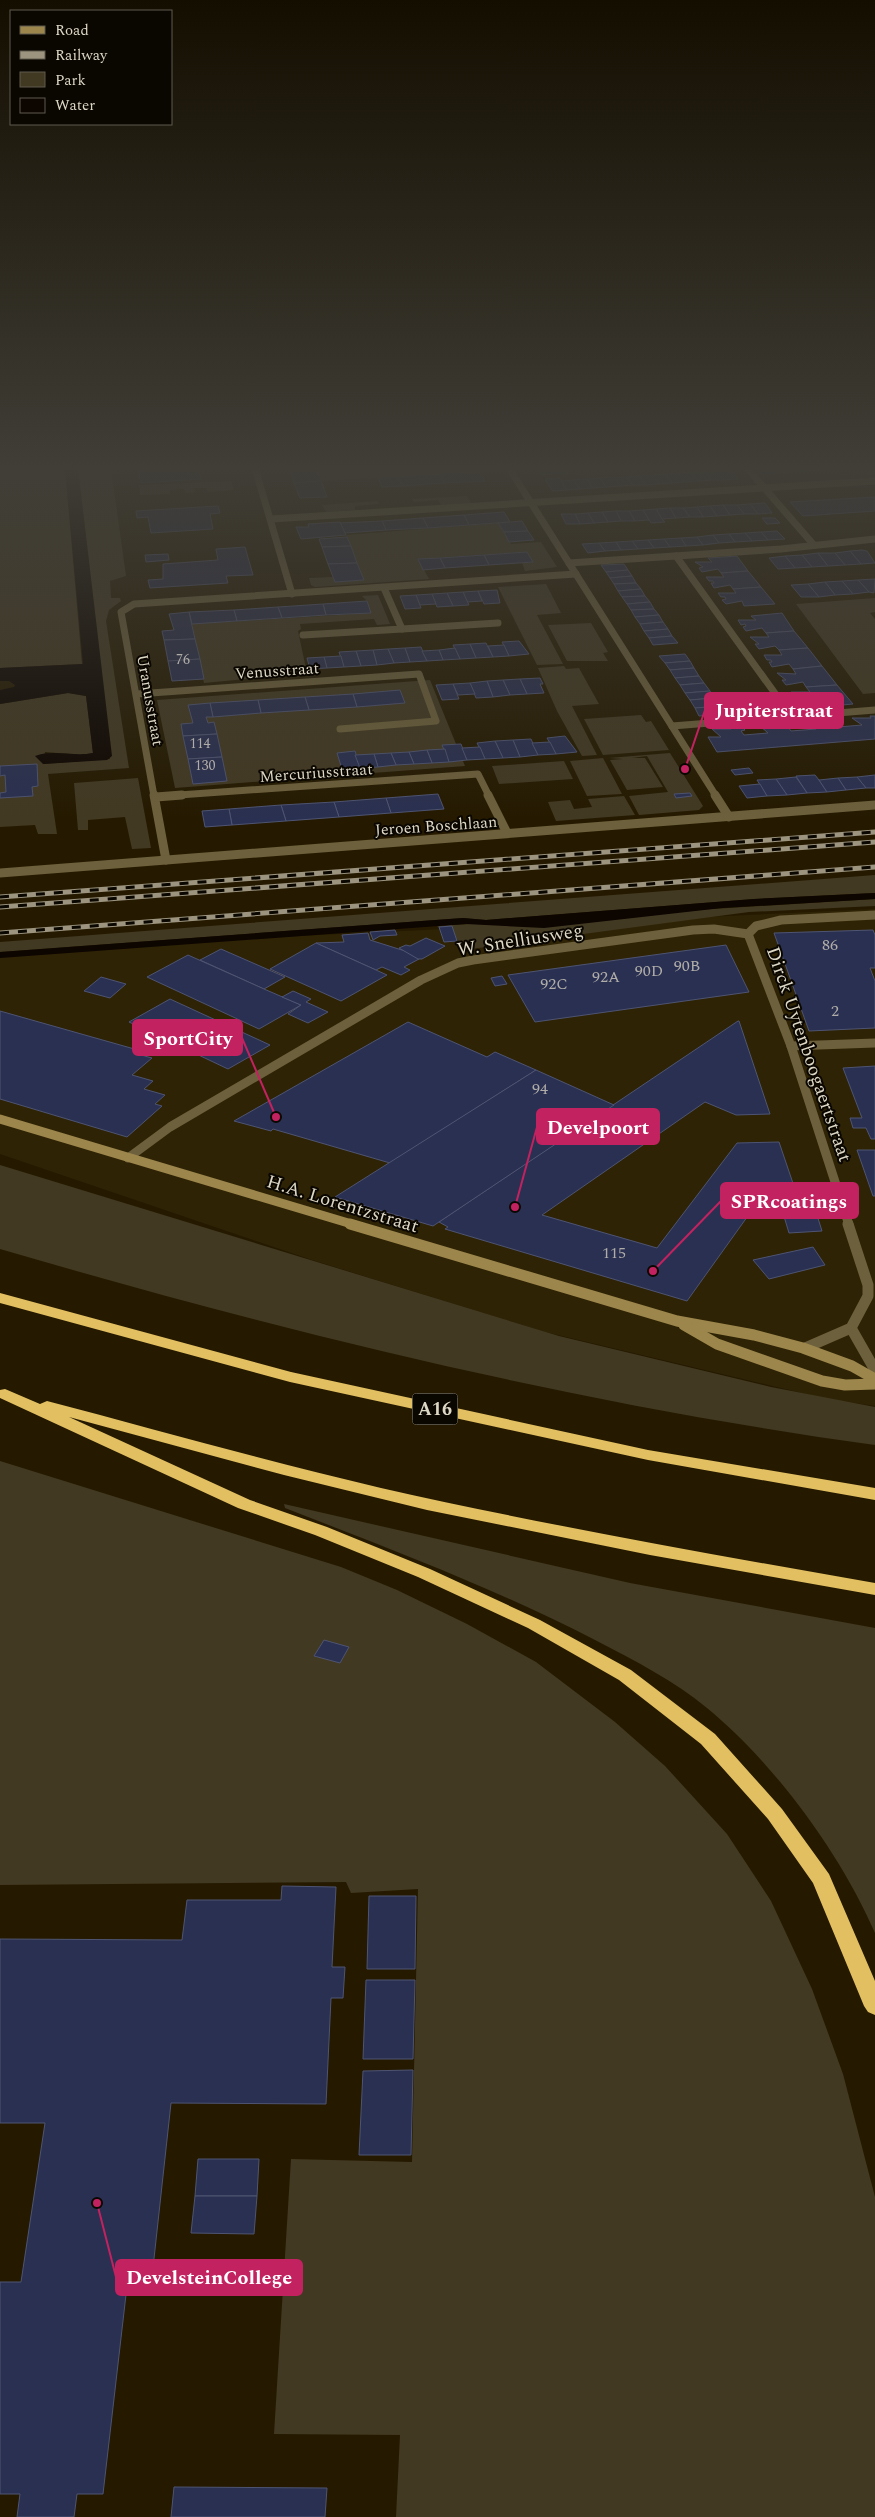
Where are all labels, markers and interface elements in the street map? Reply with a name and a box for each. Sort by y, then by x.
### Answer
legend [10,10,172,125]
text: Road [55,19,89,42]
text: Railway [55,44,108,67]
text: Park [55,69,86,92]
text: Water [55,94,95,117]
house number: 76 [176,649,190,670]
street label: Uranusstraat [130,653,170,748]
street label: Venusstraat [234,656,320,686]
callout: Jupiterstraat [705,693,843,728]
text: Jupiterstraat [715,696,833,726]
house number: 114 [190,733,211,754]
house number: 130 [195,755,216,776]
street label: Mercuriusstraat [259,757,374,789]
street label: Jeroen Boschlaan [374,810,498,842]
street label: W. Snelliusweg [455,916,585,965]
house number: 86 [822,933,838,957]
street label: Dirck Uytenboogaertstraat [758,943,859,1166]
house number: 90B [674,954,700,978]
house number: 90D [635,959,663,983]
house number: 92A [592,965,620,989]
house number: 92C [540,972,568,996]
house number: 2 [831,999,839,1023]
callout: SportCity [133,1020,242,1055]
text: SportCity [144,1024,234,1054]
house number: 94 [532,1077,548,1101]
callout: Develpoort [537,1109,659,1144]
text: Develpoort [547,1113,650,1143]
street label: H.A. Lorentzstraat [263,1167,423,1241]
callout: SPRcoatings [721,1183,858,1218]
text: SPRcoatings [731,1187,847,1217]
house number: 115 [602,1241,626,1265]
road number: A16 [412,1394,458,1425]
callout: DevelsteinCollege [116,2260,302,2295]
text: DevelsteinCollege [126,2263,292,2293]

